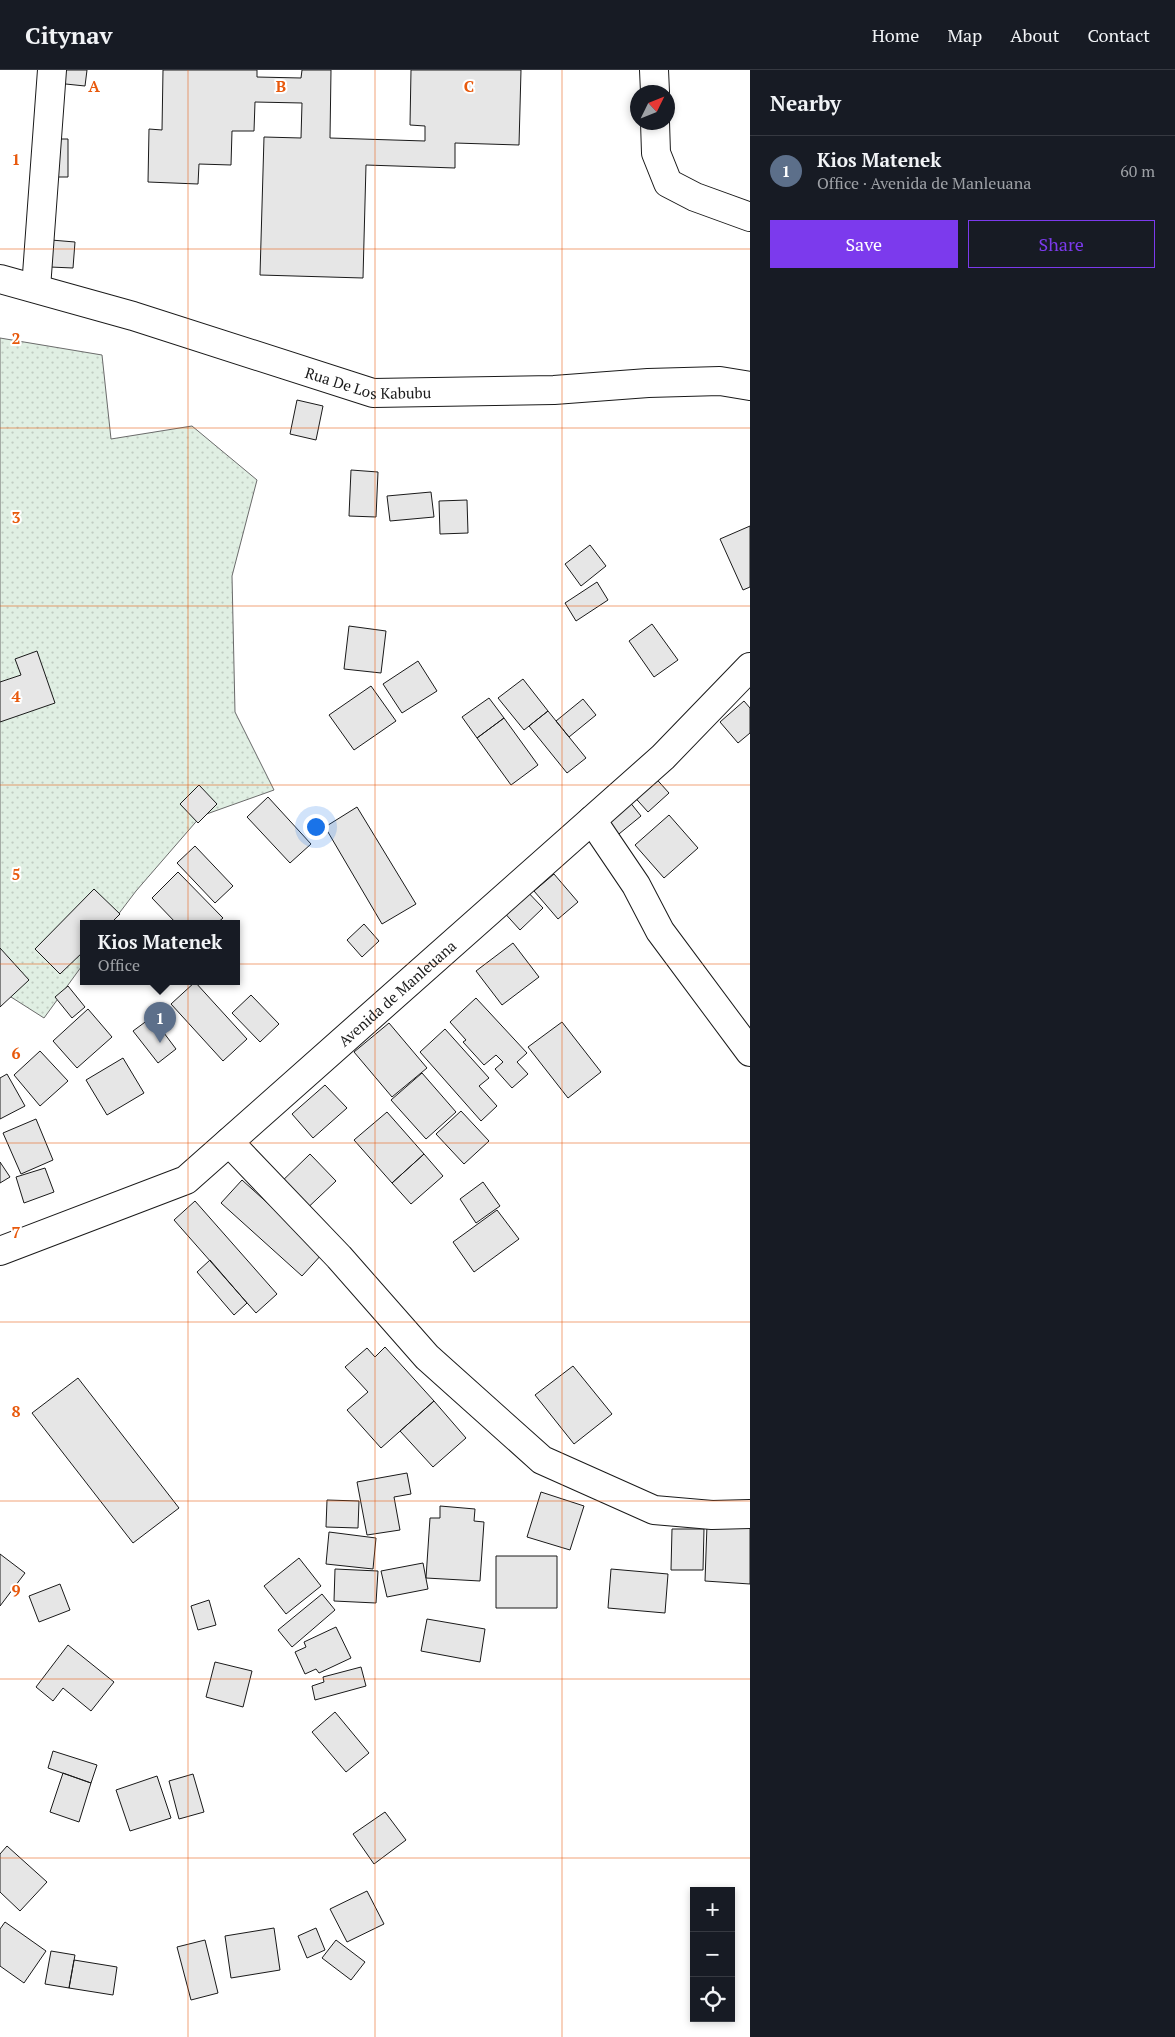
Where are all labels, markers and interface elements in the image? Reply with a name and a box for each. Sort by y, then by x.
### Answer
text: Citynav [25,19,112,51]
text: Home [872,23,919,47]
text: Map [947,23,982,47]
text: About [1010,23,1059,47]
text: Contact [1087,23,1150,47]
text: A [88,75,100,97]
text: B [276,75,286,97]
text: C [464,75,474,97]
north arrow [630,85,675,130]
text: Nearby [770,89,841,117]
text: Kios Matenek [817,147,941,172]
text: 1 [11,148,21,170]
text: 1 [781,160,791,182]
text: 60 m [1120,160,1155,182]
text: Office · Avenida de Manleuana [817,172,1031,194]
button: Save [770,220,958,268]
button: Share [968,220,1155,268]
text: 2 [11,327,21,349]
street label: Rua De Los Kabubu [303,362,432,403]
text: 3 [11,506,21,528]
text: 4 [11,685,21,707]
your location [303,814,329,840]
text: 5 [11,863,21,885]
popup [80,920,240,985]
text: Kios Matenek [98,929,222,954]
street label: Avenida de Manleuana [334,935,460,1050]
text: Office [98,954,140,976]
pin: 1 [144,1002,176,1043]
text: 6 [11,1042,21,1064]
text: 7 [11,1221,21,1243]
text: 8 [11,1400,21,1422]
text: 9 [11,1579,21,1601]
map controls [690,1887,735,2022]
button: + [690,1887,735,1932]
button: − [690,1932,735,1977]
button: locate [690,1977,735,2022]

